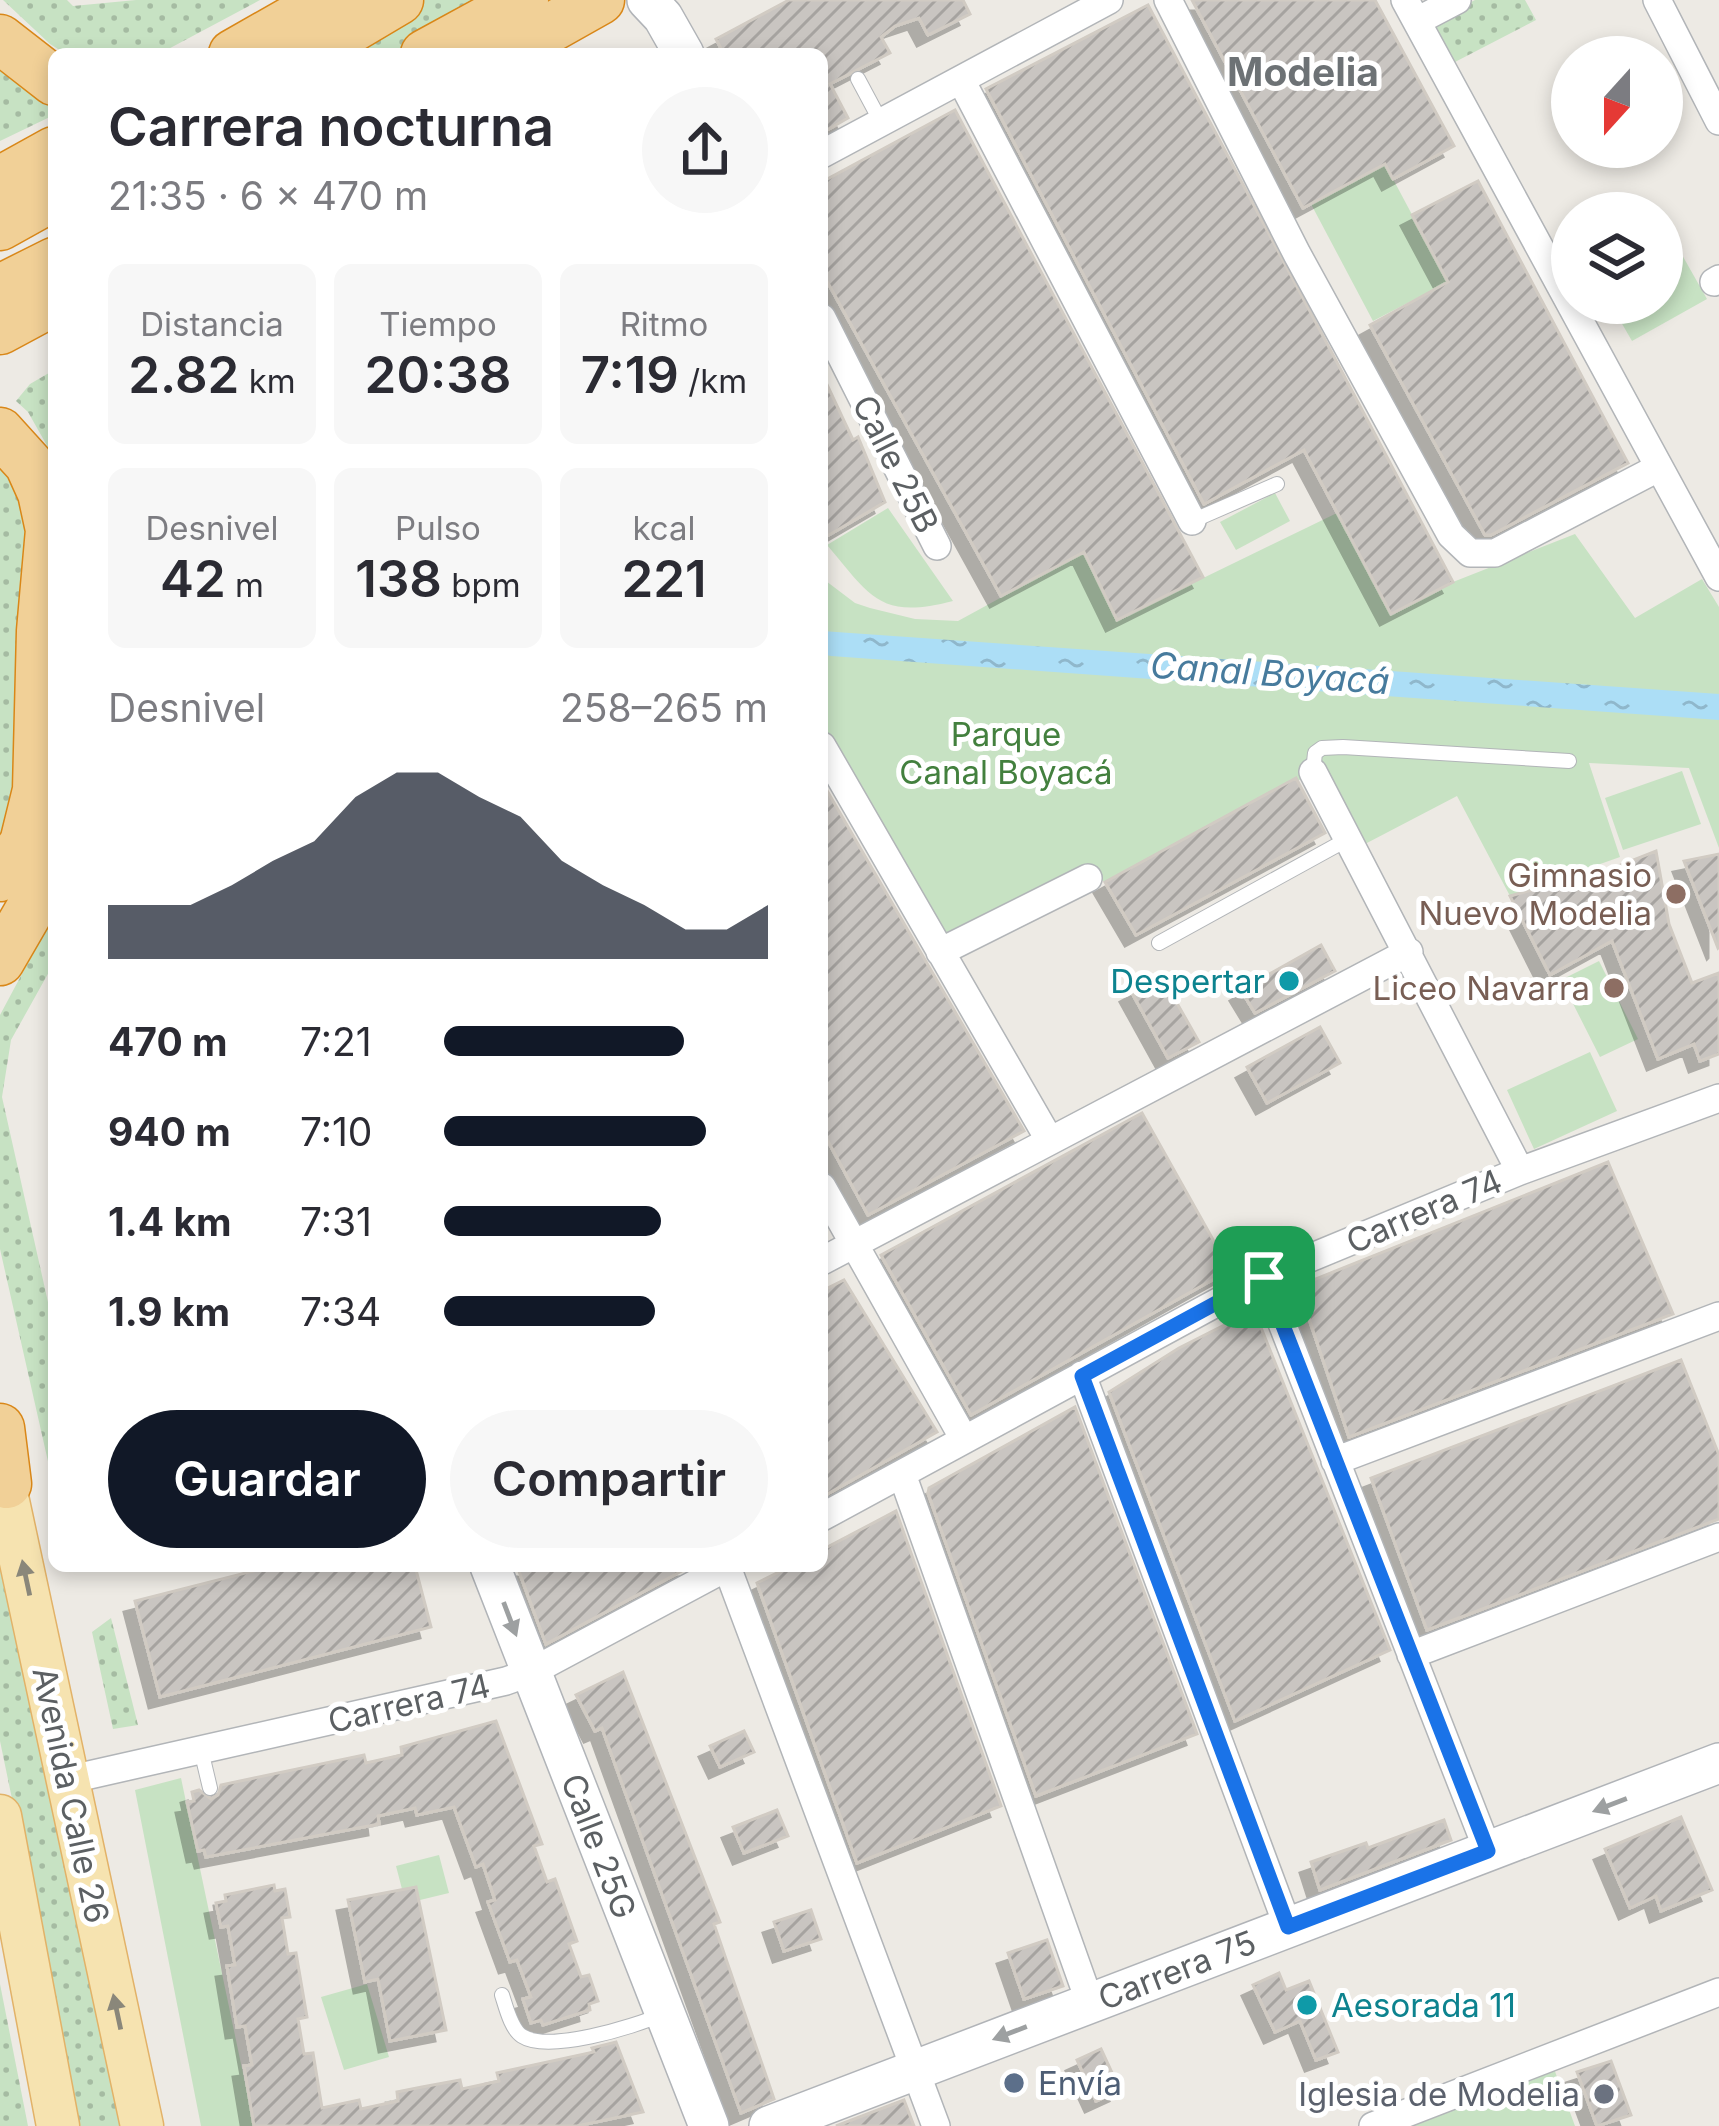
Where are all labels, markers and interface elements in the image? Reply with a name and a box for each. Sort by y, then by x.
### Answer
north arrow [1551,36,1683,168]
map controls [1551,36,1683,324]
district label: Modelia [1227,48,1379,95]
button: share [642,87,768,213]
text: Carrera nocturna [108,94,554,159]
text: 21:35 · 6 × 470 m [108,172,428,219]
button: layers [1551,192,1683,324]
text: Distancia [140,304,284,344]
text: Tiempo [379,304,497,344]
text: Ritmo [620,304,708,344]
text: 2.82 [128,344,239,405]
text: 20:38 [365,344,511,405]
text: 7:19 [581,344,679,405]
text: km [239,361,296,401]
text: /km [679,361,747,401]
street label: Calle 25B [844,389,948,539]
text: Desnivel [145,508,279,548]
text: Pulso [395,508,481,548]
text: kcal [632,508,696,548]
text: 42 [160,548,226,609]
text: 138 [355,548,442,609]
text: 221 [621,548,707,609]
text: m [226,565,264,605]
text: bpm [442,565,521,605]
water label: Canal Boyacá [1149,643,1391,703]
text: Desnivel [108,684,265,731]
text: 258–265 m [560,684,768,731]
park label: Parque Canal Boyacá [899,714,1113,792]
place label: Gimnasio Nuevo Modelia [1419,855,1652,933]
marker: Gimnasio Nuevo Modelia [1663,881,1689,907]
place label: Despertar [1110,961,1265,1001]
marker: Despertar [1276,968,1302,994]
place label: Liceo Navarra [1372,968,1590,1008]
marker: Liceo Navarra [1601,975,1627,1001]
text: 470 m [108,1018,228,1065]
text: 7:21 [300,1018,372,1065]
text: 940 m [108,1108,231,1155]
text: 7:10 [300,1108,372,1155]
street label: Carrera 74 [1340,1160,1508,1262]
text: 1.4 km [108,1198,232,1245]
text: 7:31 [300,1198,372,1245]
pin [1213,1226,1315,1328]
icon: arrive [1231,1244,1297,1310]
text: 1.9 km [108,1288,230,1335]
text: 7:34 [300,1288,381,1335]
button: Guardar [108,1410,426,1548]
button: Compartir [450,1410,768,1548]
one-way arrow [16,1558,35,1596]
one-way arrow [502,1602,521,1638]
street label: Avenida Calle 26 [24,1663,118,1927]
street label: Carrera 74 [324,1665,494,1741]
street label: Calle 25G [553,1768,645,1924]
one-way arrow [1591,1796,1627,1815]
street label: Carrera 75 [1093,1922,1261,2018]
place label: Aesorada 11 [1331,1985,1516,2025]
one-way arrow [107,1992,126,2030]
marker: Aesorada 11 [1294,1992,1320,2018]
one-way arrow [991,2025,1027,2044]
place label: Envía [1038,2063,1122,2103]
marker: Envía [1001,2070,1027,2096]
place label: Iglesia de Modelia [1298,2074,1580,2114]
marker: Iglesia de Modelia [1591,2081,1617,2107]

